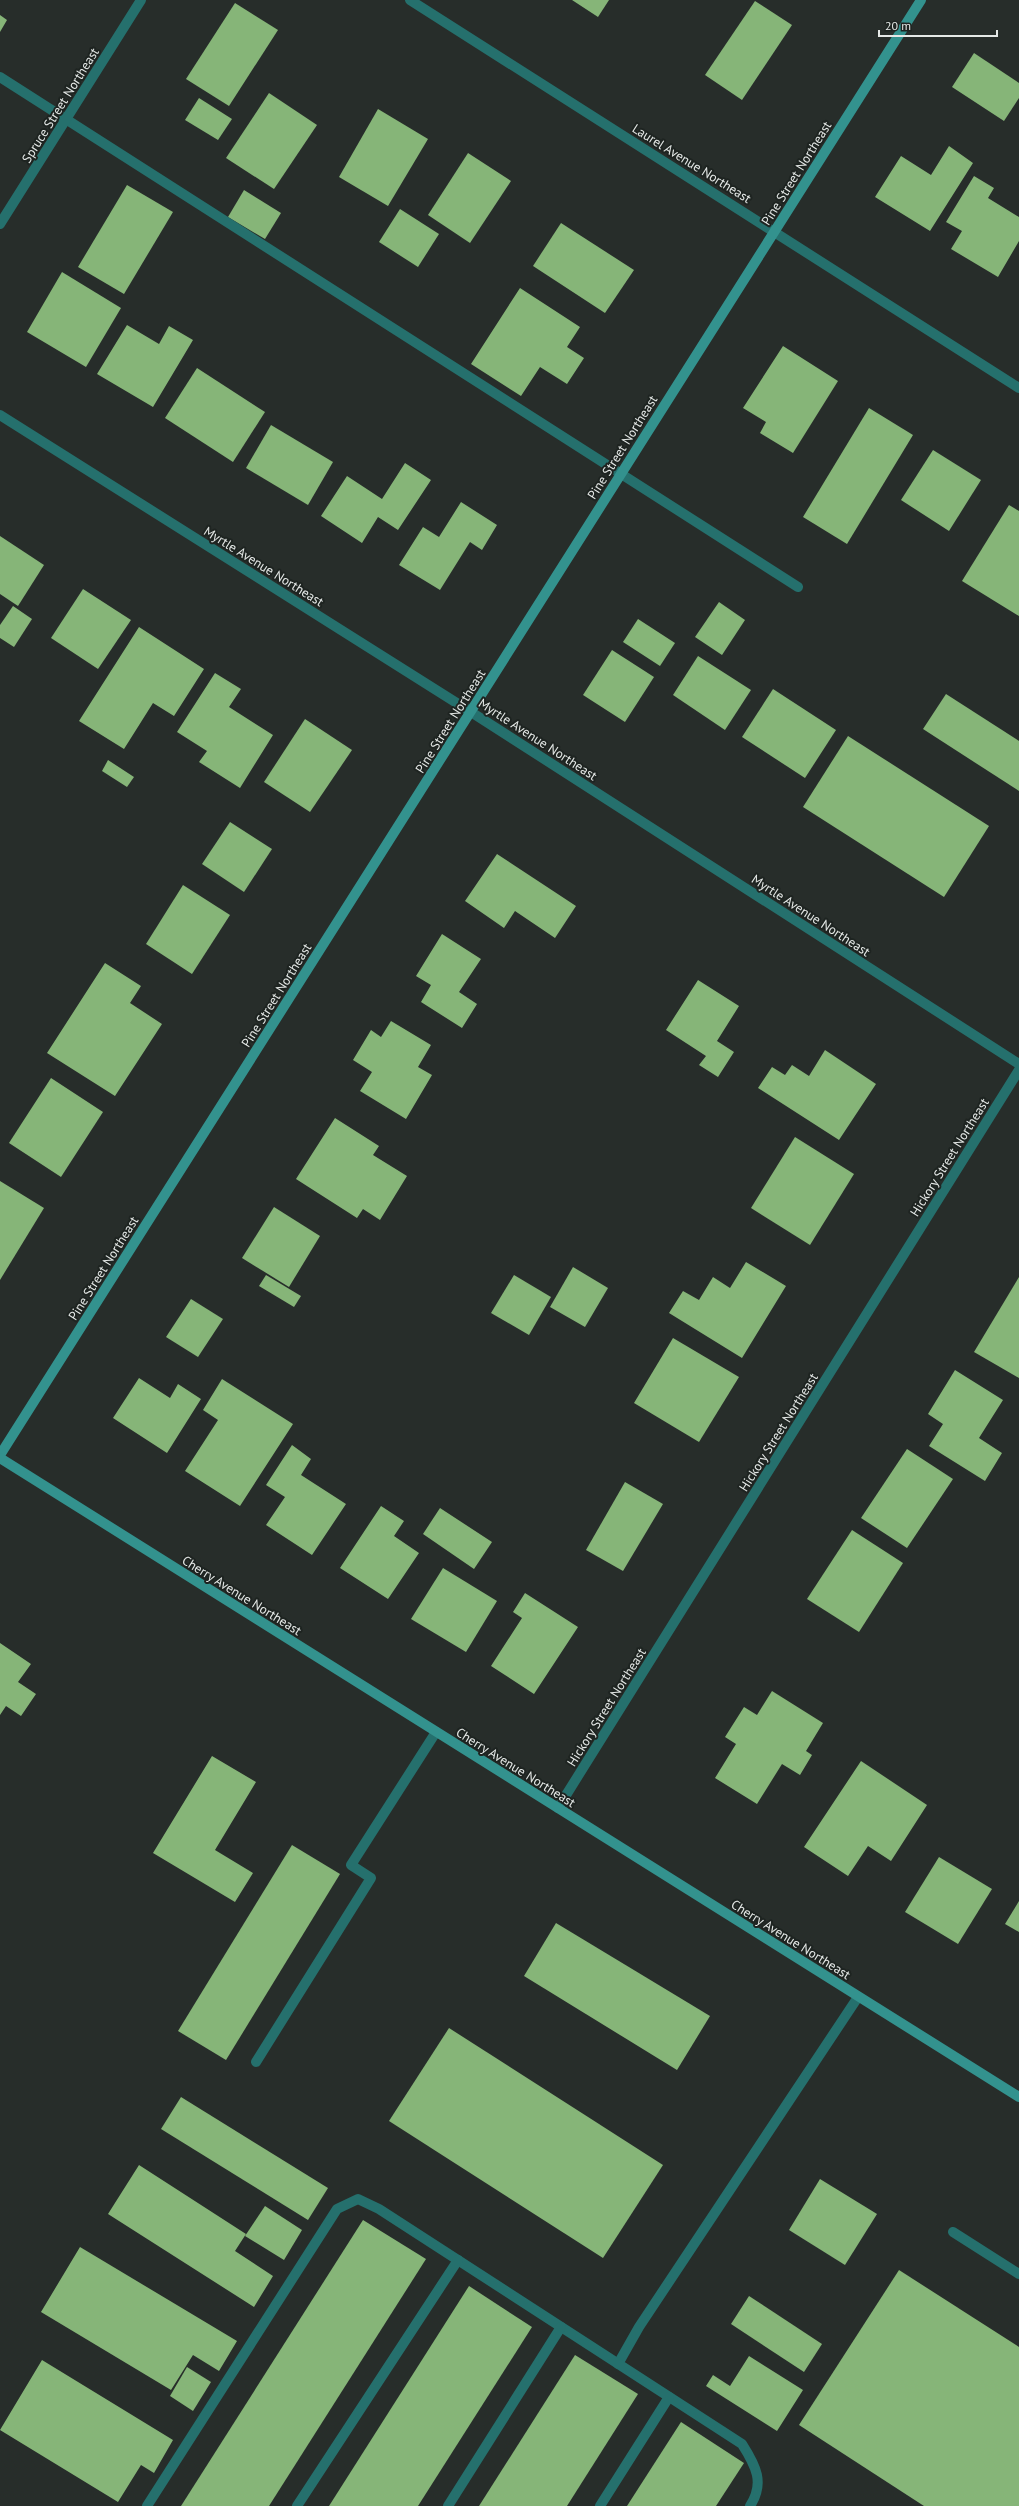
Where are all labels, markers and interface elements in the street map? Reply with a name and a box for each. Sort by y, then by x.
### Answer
scale bar [879,12,997,38]
text: 20 m [885,18,911,33]
street label: Spruce Street Northeast [18,44,103,166]
street label: Pine Street Northeast [758,118,836,228]
street label: Laurel Avenue Northeast [629,120,755,207]
street label: Pine Street Northeast [584,392,662,502]
street label: Myrtle Avenue Northeast [201,523,327,611]
street label: Pine Street Northeast [412,666,490,776]
street label: Myrtle Avenue Northeast [475,695,601,784]
street label: Myrtle Avenue Northeast [748,871,874,960]
street label: Pine Street Northeast [238,940,316,1050]
street label: Hickory Street Northeast [906,1094,993,1220]
street label: Pine Street Northeast [65,1213,143,1323]
street label: Hickory Street Northeast [735,1369,822,1495]
street label: Cherry Avenue Northeast [179,1552,305,1639]
street label: Hickory Street Northeast [563,1644,650,1770]
street label: Cherry Avenue Northeast [453,1724,579,1811]
street label: Cherry Avenue Northeast [728,1896,854,1983]

